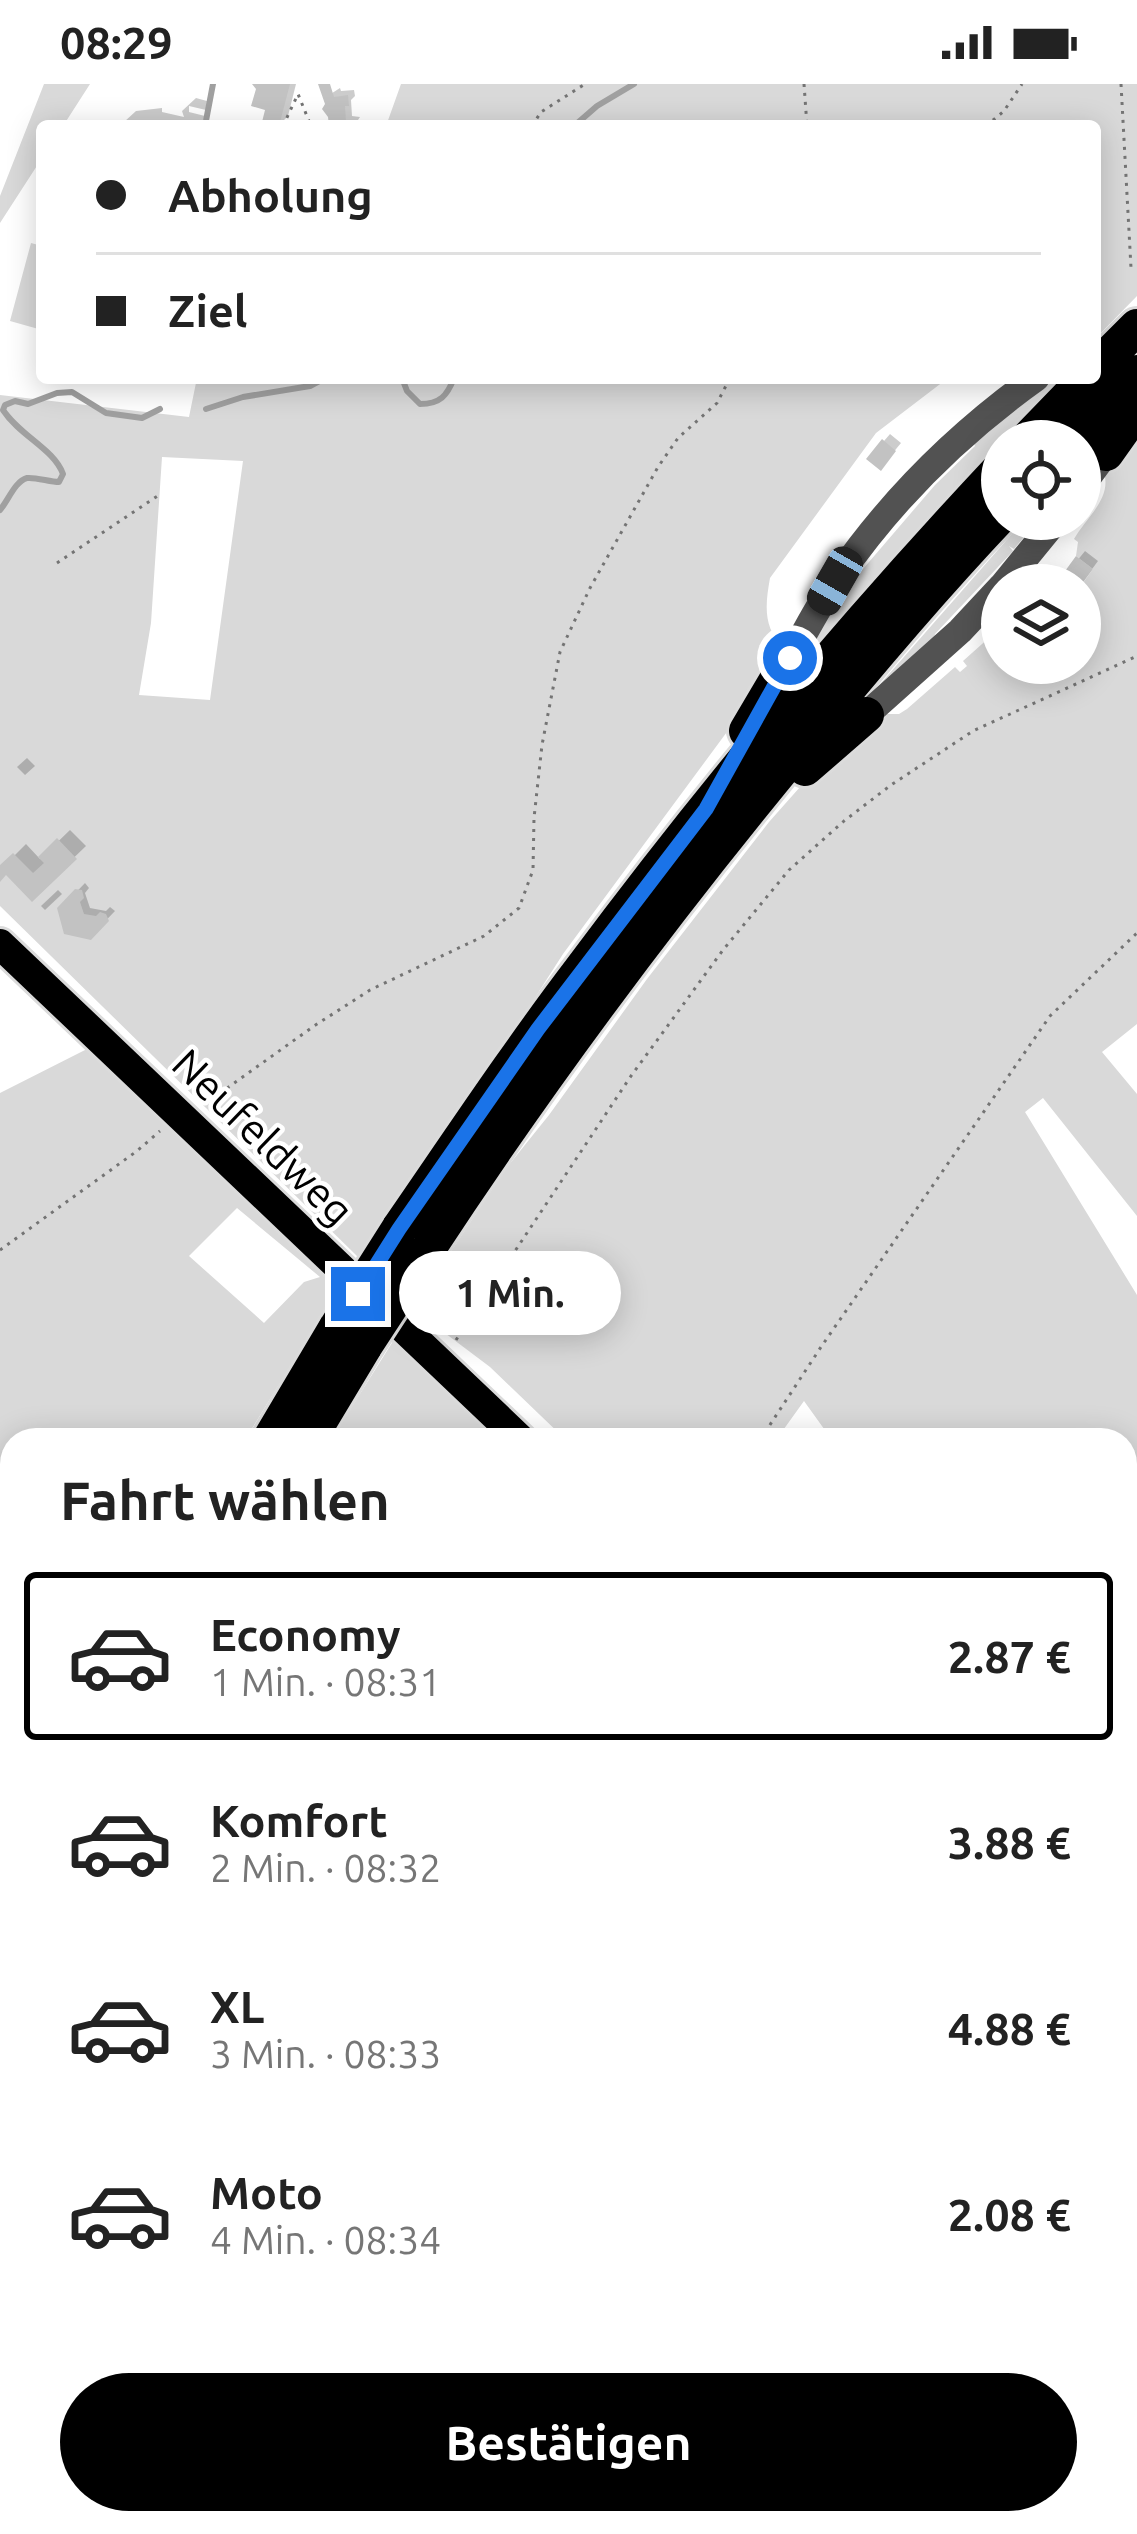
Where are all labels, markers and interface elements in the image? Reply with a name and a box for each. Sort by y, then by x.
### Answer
text: 08:29 [60,17,173,68]
text: Abholung [168,170,373,221]
text: Ziel [168,285,247,336]
map controls [981,420,1101,684]
button: locate [981,420,1101,540]
car [801,541,869,621]
button: layers [981,564,1101,684]
route start [763,631,817,685]
street label: Neufeldweg [164,1039,363,1234]
callout: 1 Min. [400,1252,622,1336]
route end [331,1267,385,1321]
text: 1 Min. [455,1271,565,1314]
text: Fahrt wählen [60,1470,390,1530]
icon: car [66,1602,174,1710]
text: Economy [210,1609,401,1660]
text: 2.87 € [948,1631,1071,1682]
text: 1 Min. · 08:31 [210,1660,441,1703]
icon: car [66,1788,174,1896]
text: Komfort [210,1795,388,1846]
text: 3.88 € [948,1817,1071,1868]
text: 2 Min. · 08:32 [210,1846,441,1889]
icon: car [66,1974,174,2082]
text: XL [210,1981,264,2032]
text: 4.88 € [948,2003,1071,2054]
text: 3 Min. · 08:33 [210,2032,441,2075]
icon: car [66,2160,174,2268]
text: Moto [210,2167,323,2218]
text: 2.08 € [948,2189,1071,2240]
text: 4 Min. · 08:34 [210,2218,441,2261]
button: Bestätigen [60,2373,1077,2511]

